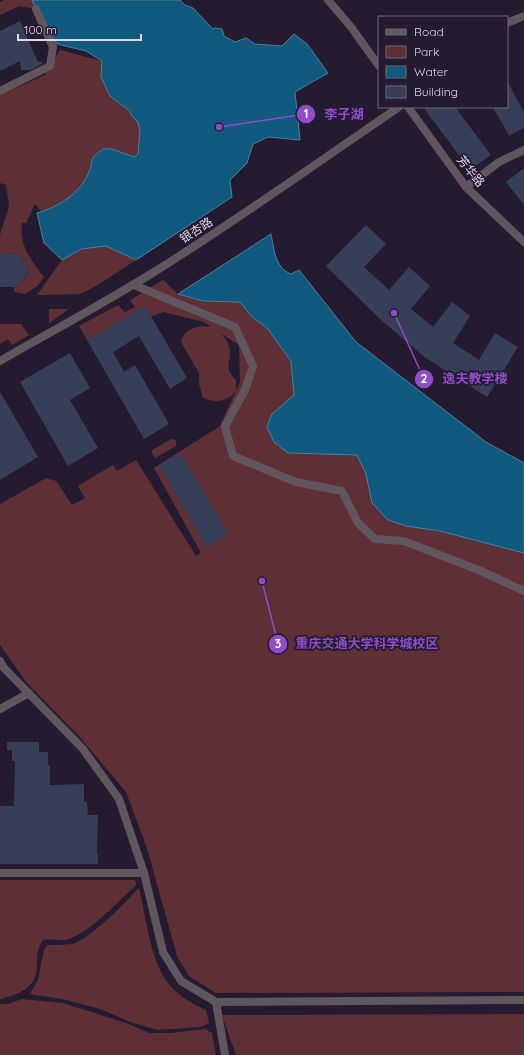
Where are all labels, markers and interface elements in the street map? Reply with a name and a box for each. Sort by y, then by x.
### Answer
scale bar [18,16,141,42]
legend [378,16,508,108]
text: 100 m [24,22,57,37]
text: Road [414,24,444,39]
text: Park [414,44,439,59]
text: Water [414,64,449,79]
text: Building [414,84,458,99]
callout: 李子湖 [296,102,371,127]
text: 1 [304,106,308,121]
text: 李子湖 [324,106,364,122]
street label: 芳华路 [454,152,488,190]
street label: 银杏路 [177,214,215,246]
callout: 逸夫教学楼 [414,366,515,391]
text: 逸夫教学楼 [442,370,508,386]
text: 2 [421,371,428,386]
callout: 重庆交通大学科学城校区 [268,631,447,656]
text: 重庆交通大学科学城校区 [295,635,439,651]
text: 3 [275,636,281,651]

